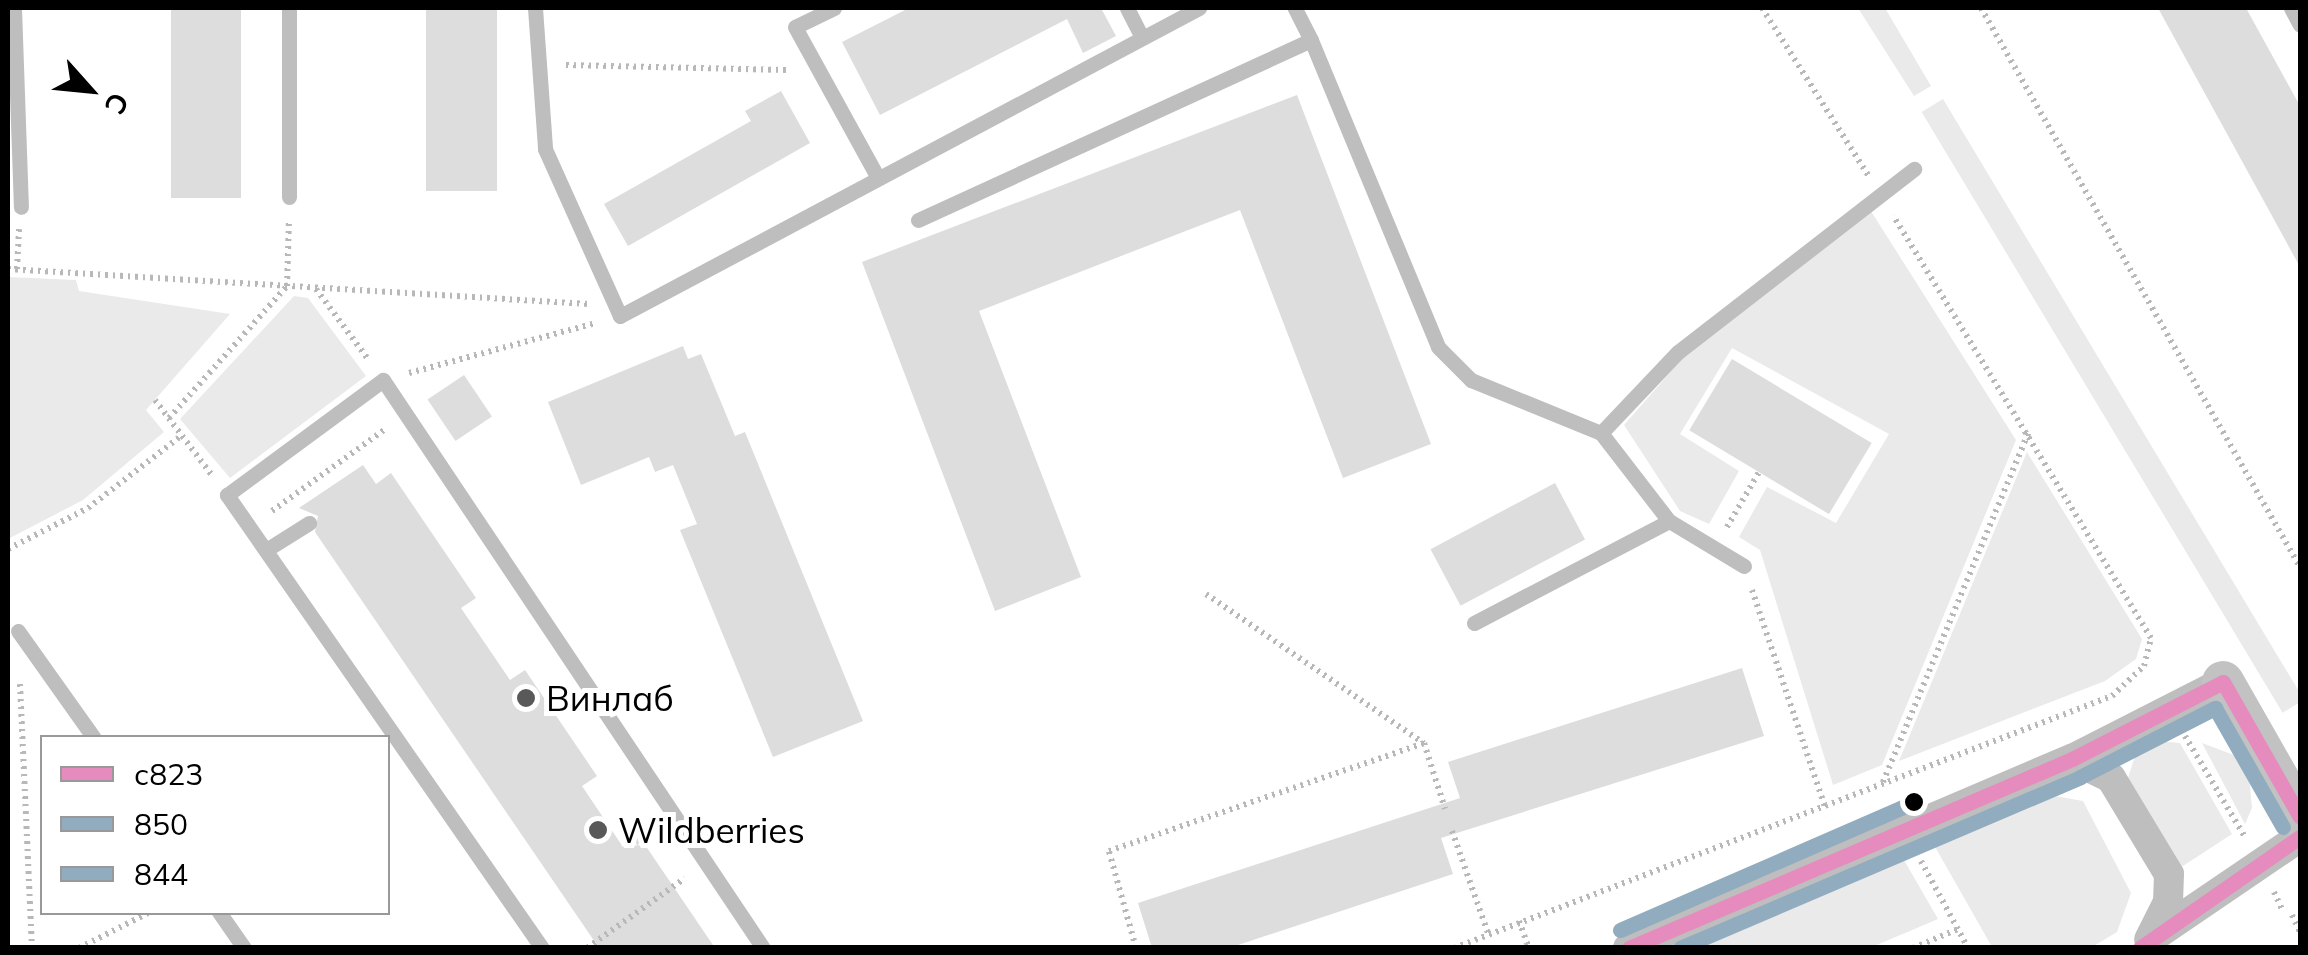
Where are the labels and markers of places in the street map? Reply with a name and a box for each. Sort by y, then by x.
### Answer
place label: Винлаб [546,677,674,719]
marker: Винлаб [515,687,537,709]
unlabelled marker [1904,792,1924,812]
place label: Wildberries [618,809,805,851]
marker: Wildberries [587,819,609,841]

